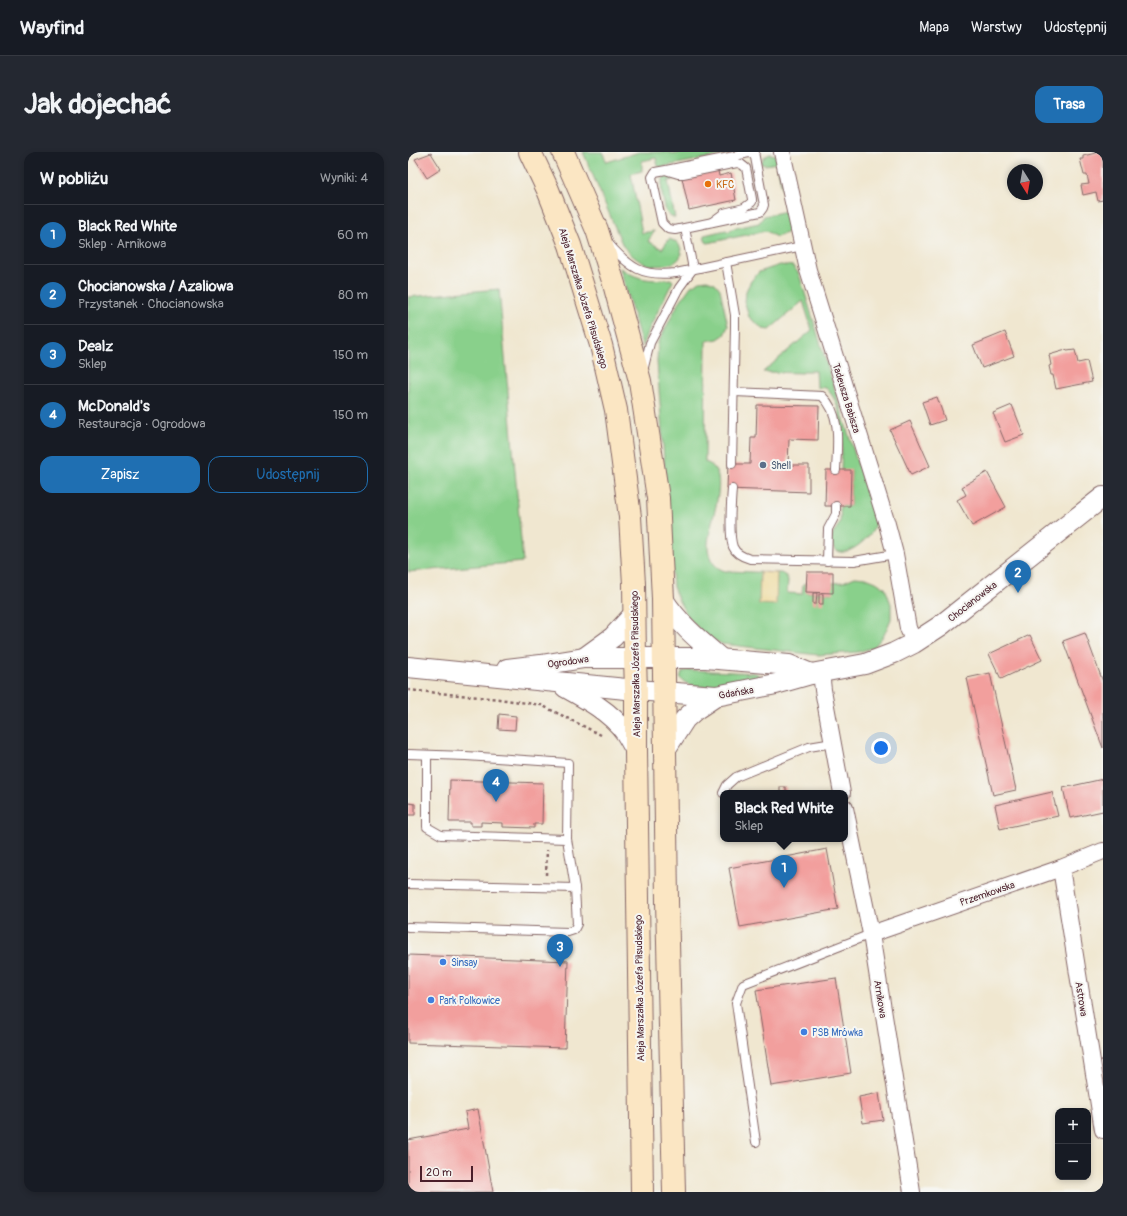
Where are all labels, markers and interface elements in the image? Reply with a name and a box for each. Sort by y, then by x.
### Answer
text: Wayfind [20,16,84,40]
text: Mapa [919,19,949,36]
text: Warstwy [971,19,1022,36]
text: Udostępnij [1044,19,1107,36]
button: Trasa [1035,86,1103,123]
text: Jak dojechać [24,87,172,122]
north arrow [1007,164,1043,200]
text: W pobliżu [40,168,108,189]
text: Wyniki: 4 [320,170,368,186]
marker: KFC [703,179,713,189]
place label: KFC [716,179,734,191]
text: Black Red White [78,217,177,236]
street label: Aleja Marszałka Józefa Piłsudskiego [556,226,610,371]
text: 1 [50,227,56,243]
text: 60 m [337,227,368,243]
text: Sklep · Arnikowa [78,236,166,252]
text: Chocianowska / Azaliowa [78,277,233,296]
text: 2 [49,287,57,303]
text: 80 m [338,287,368,303]
text: Przystanek · Chocianowska [78,296,224,312]
text: Dealz [78,337,113,356]
text: 3 [49,347,57,363]
text: 150 m [333,347,368,363]
text: Sklep [78,356,107,372]
street label: Tadeusza Babisza [830,362,862,435]
text: McDonald's [78,397,150,416]
text: 4 [49,407,57,423]
text: 150 m [333,407,368,423]
text: Restauracja · Ogrodowa [78,416,205,432]
button: Zapisz [40,456,200,493]
button: Udostępnij [208,456,368,493]
marker: Shell [758,460,768,470]
place label: Shell [771,460,791,472]
pin: 2 [1005,560,1031,593]
street label: Chocianowska [946,579,1000,625]
street label: Aleja Marszałka Józefa Piłsudskiego [629,590,643,737]
street label: Ogrodowa [547,653,590,671]
street label: Gdańska [718,684,755,702]
your location [871,738,891,758]
pin: 4 [483,769,509,802]
popup [720,790,848,842]
text: Black Red White [735,799,833,818]
text: Sklep [735,818,763,834]
pin: 1 [771,855,797,888]
street label: Przemkowska [958,879,1017,909]
street label: Aleja Marszałka Józefa Piłsudskiego [633,914,647,1061]
pin: 3 [547,934,573,967]
marker: Sinsay [438,957,448,967]
place label: Sinsay [451,957,478,969]
street label: Arnikowa [871,979,889,1019]
street label: Astrowa [1072,981,1090,1018]
marker: Park Polkowice [426,995,436,1005]
place label: Park Polkowice [439,995,500,1007]
marker: PSB Mrówka [799,1027,809,1037]
place label: PSB Mrówka [812,1027,863,1039]
map controls [1055,1108,1091,1180]
button: + [1055,1108,1091,1144]
button: − [1055,1144,1091,1180]
scale bar [420,1164,473,1183]
text: 20 m [426,1166,452,1179]

